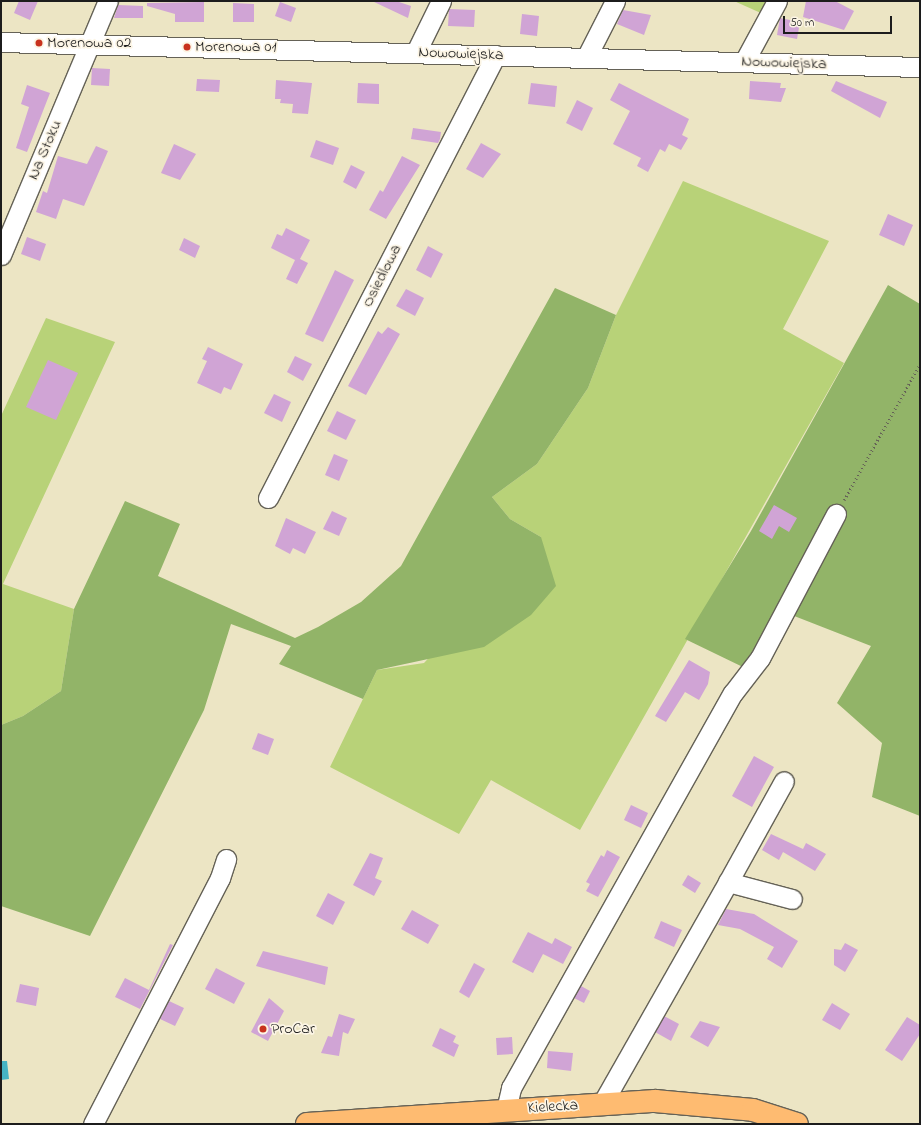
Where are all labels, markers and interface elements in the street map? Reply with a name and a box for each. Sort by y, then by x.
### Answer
scale bar [785,8,894,34]
text: 50 m [790,14,814,32]
place label: Morenowa 02 [47,33,131,53]
place label: Morenowa 01 [195,37,277,57]
marker: Morenowa 02 [34,38,44,48]
marker: Morenowa 01 [182,42,192,52]
street label: Nowowiejska [418,43,504,65]
street label: Nowowiejska [741,52,827,74]
street label: Na Stoku [24,117,66,183]
street label: Osiedlowa [358,241,406,311]
place label: ProCar [271,1019,315,1039]
marker: ProCar [258,1024,268,1034]
street label: Kielecka [527,1096,579,1118]

